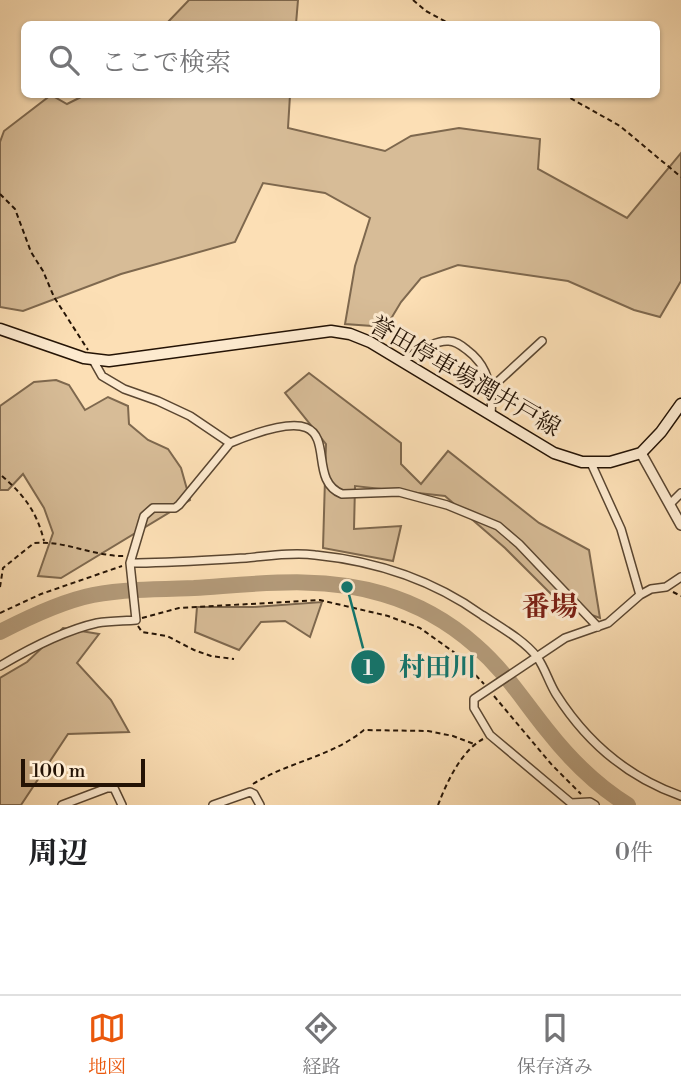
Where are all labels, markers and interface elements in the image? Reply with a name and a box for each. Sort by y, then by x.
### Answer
search box [21,21,660,98]
icon: search [45,41,83,79]
text: ここで検索 [101,47,231,79]
street label: 誉田停車場潤井戸線 [363,310,566,444]
district label: 番場 [522,590,578,625]
callout: 村田川 [350,644,491,691]
text: 村田川 [399,652,477,684]
text: 1 [363,656,373,682]
scale bar [21,756,145,788]
text: 100 m [32,759,85,783]
text: 周辺 [28,835,88,873]
text: 0件 [615,839,653,867]
tab: 地図 [88,1009,126,1079]
tab: 経路 [302,1009,341,1079]
tab: 保存済み [517,1009,593,1079]

